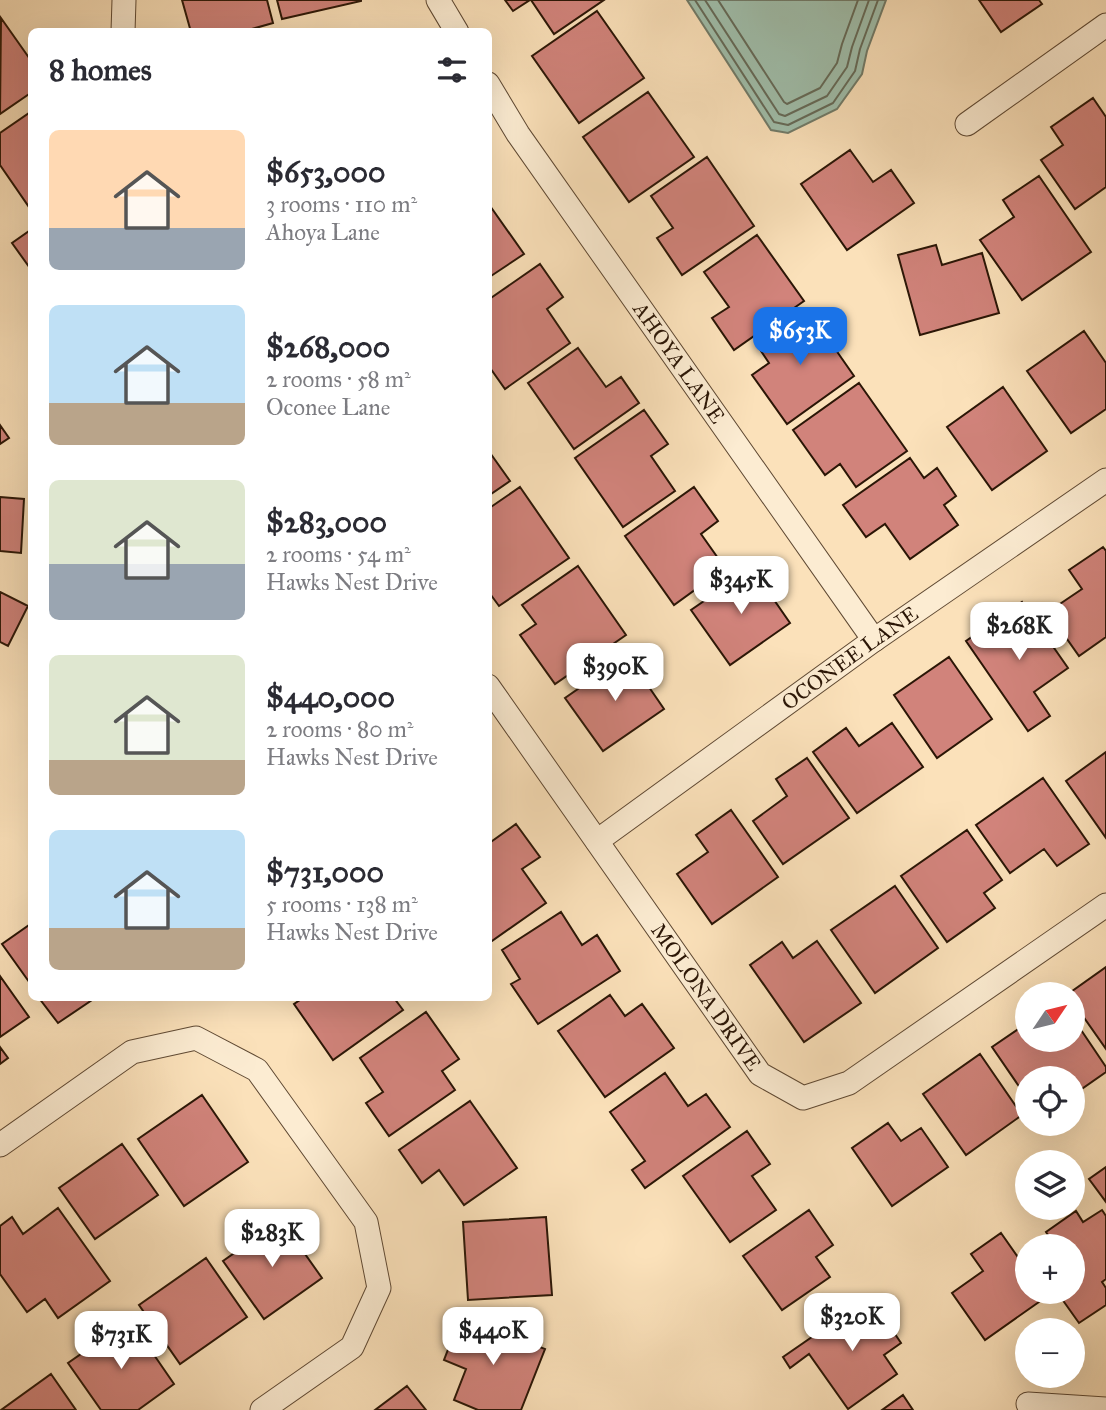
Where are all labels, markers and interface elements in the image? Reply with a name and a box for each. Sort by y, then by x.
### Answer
icon: filters [433,51,471,89]
text: 8 homes [49,52,152,88]
text: $653,000 [266,154,385,190]
icon: home [105,158,189,242]
text: 3 rooms · 110 m² [266,190,417,218]
text: Ahoya Lane [266,218,380,246]
street label: AHOYA LANE [627,296,731,428]
pin: $653K [751,308,849,367]
text: $653K [769,316,831,344]
text: $268,000 [266,329,390,365]
icon: home [105,333,189,417]
text: 2 rooms · 58 m² [266,365,411,393]
text: Oconee Lane [266,393,390,421]
text: $283,000 [266,504,387,540]
icon: home [105,508,189,592]
text: 2 rooms · 54 m² [266,540,411,568]
pin: $345K [692,556,790,616]
text: $345K [710,565,772,593]
text: Hawks Nest Drive [266,568,438,596]
street label: OCONEE LANE [776,601,923,716]
pin: $268K [970,602,1068,662]
text: $268K [986,611,1052,639]
pin: $390K [566,644,664,703]
text: $390K [582,652,648,680]
text: $440,000 [266,679,395,715]
icon: home [105,683,189,767]
text: 2 rooms · 80 m² [266,715,413,743]
text: Hawks Nest Drive [266,743,438,771]
text: $731,000 [266,854,384,890]
icon: home [105,858,189,942]
text: 5 rooms · 138 m² [266,890,418,918]
text: Hawks Nest Drive [266,918,438,946]
street label: MOLONA DRIVE [645,918,767,1076]
north arrow [1015,982,1085,1052]
map controls [1015,982,1085,1388]
button: locate [1015,1066,1085,1136]
button: layers [1015,1150,1085,1220]
pin: $283K [223,1210,321,1269]
text: $283K [241,1218,303,1246]
button: + [1015,1234,1085,1304]
pin: $320K [803,1294,901,1353]
text: $320K [820,1302,884,1330]
pin: $440K [444,1308,542,1367]
pin: $731K [72,1312,170,1371]
text: $440K [458,1316,528,1344]
button: − [1015,1318,1085,1388]
text: $731K [91,1320,151,1348]

